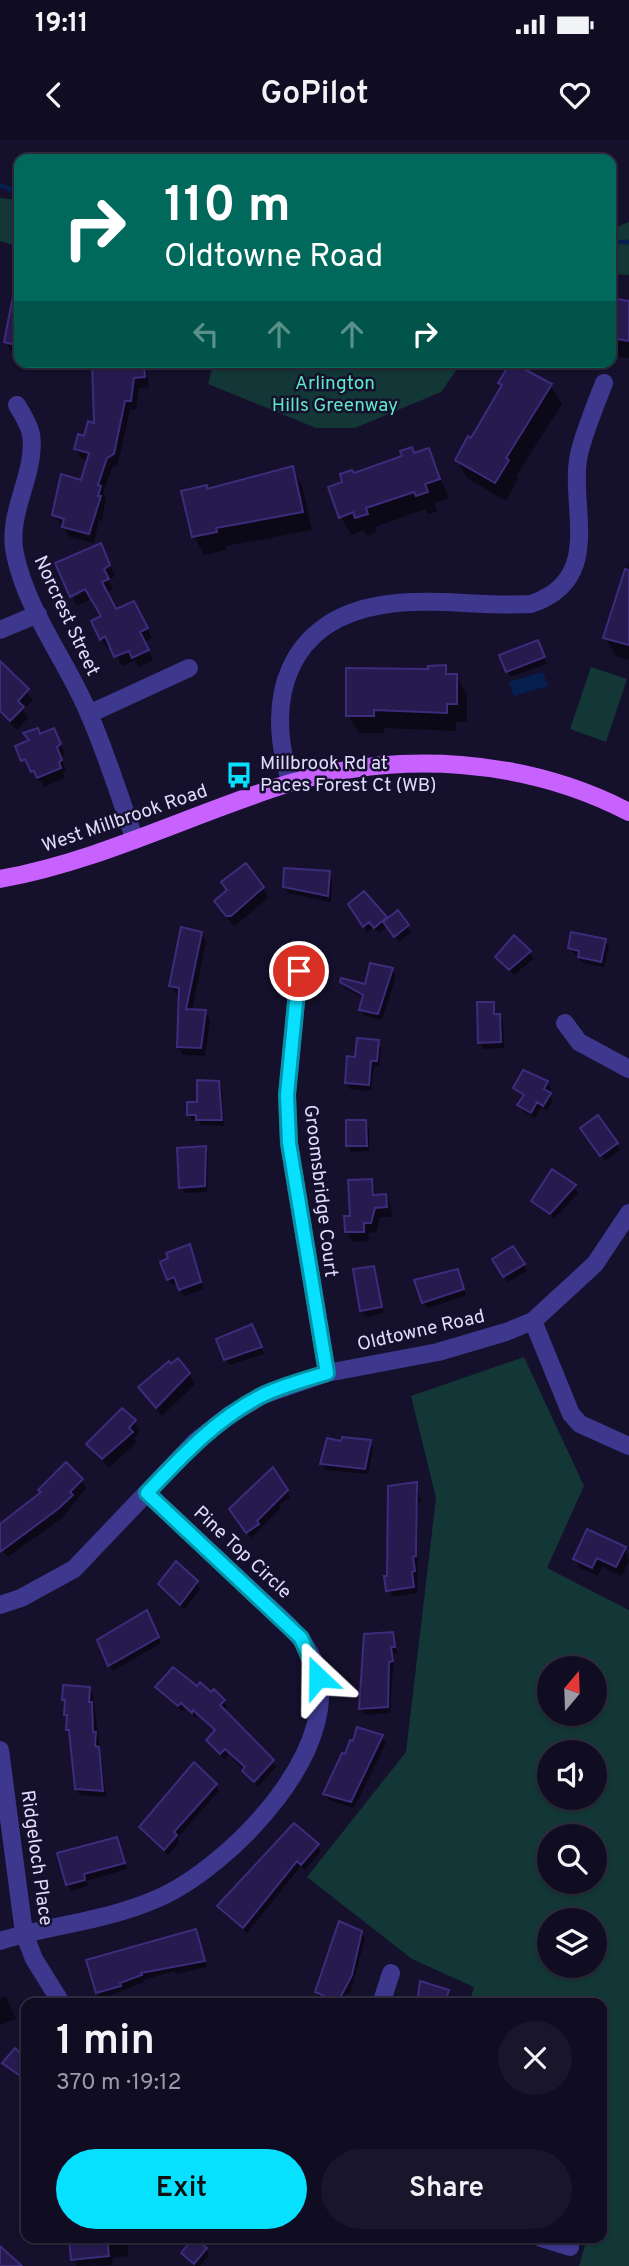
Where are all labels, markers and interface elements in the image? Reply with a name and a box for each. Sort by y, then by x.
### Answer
text: 19:11 [35,8,89,41]
text: GoPilot [260,75,369,115]
icon: back [35,76,73,114]
icon: heart [556,76,594,114]
text: 110 m [164,177,291,239]
icon: right [49,182,140,273]
text: Oldtowne Road [164,238,383,278]
icon: left [187,315,225,353]
icon: ahead [260,315,298,353]
icon: ahead [333,315,371,353]
icon: right [406,315,444,353]
park label: Arlington Hills Greenway [272,372,398,418]
street label: Norcrest Street [28,552,104,680]
place label: Millbrook Rd at Paces Forest Ct (WB) [260,752,437,798]
bus stop icon: Millbrook Rd at Paces Forest Ct (WB) [224,760,254,790]
street label: West Millbrook Road [39,779,211,859]
pin [269,941,329,1001]
icon: arrive [280,952,318,990]
street label: Groomsbridge Court [298,1103,342,1279]
street label: Oldtowne Road [355,1305,487,1357]
street label: Pine Top Circle [188,1501,296,1605]
position arrow [281,1640,355,1714]
north arrow [537,1656,607,1726]
map controls [537,1656,607,1978]
button: sound [537,1740,607,1810]
street label: Ridgeloch Place [15,1789,57,1927]
button: search [537,1824,607,1894]
button: layers [537,1908,607,1978]
text: 1 min [56,2016,155,2069]
button: close [498,2021,572,2095]
text: 370 m · 19:12 [56,2069,182,2098]
button: Exit [56,2149,307,2229]
button: Share [321,2149,572,2229]

